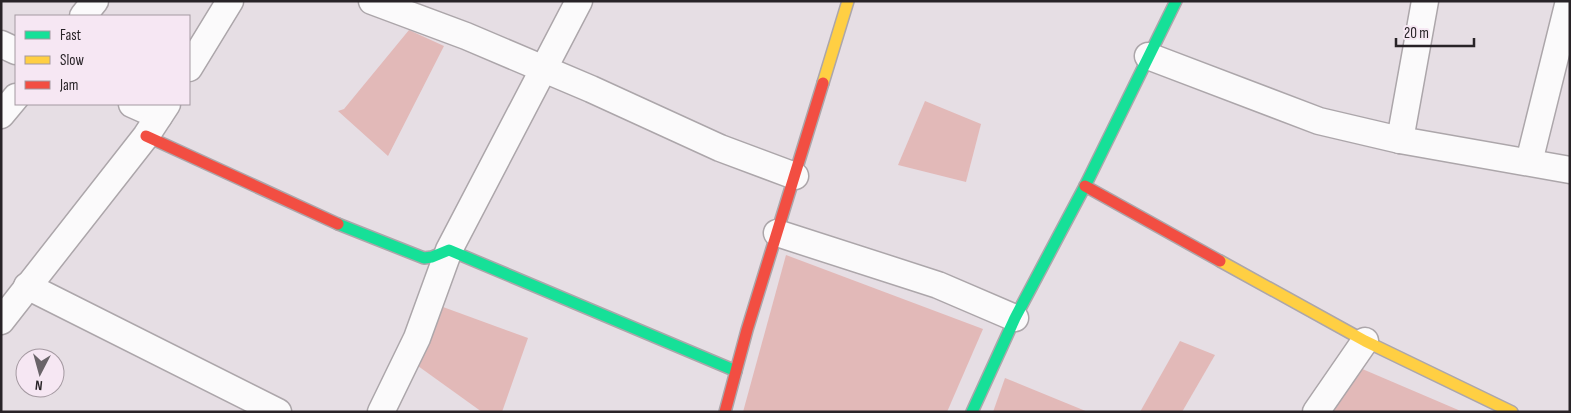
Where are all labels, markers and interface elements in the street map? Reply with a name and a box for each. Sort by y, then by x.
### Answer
legend [15,15,190,105]
scale bar [1396,15,1474,47]
text: 20 m [1404,24,1429,43]
text: Fast [60,26,82,45]
text: Slow [60,51,84,70]
text: Jam [59,76,78,95]
north arrow [15,348,65,398]
text: N [34,377,43,394]

